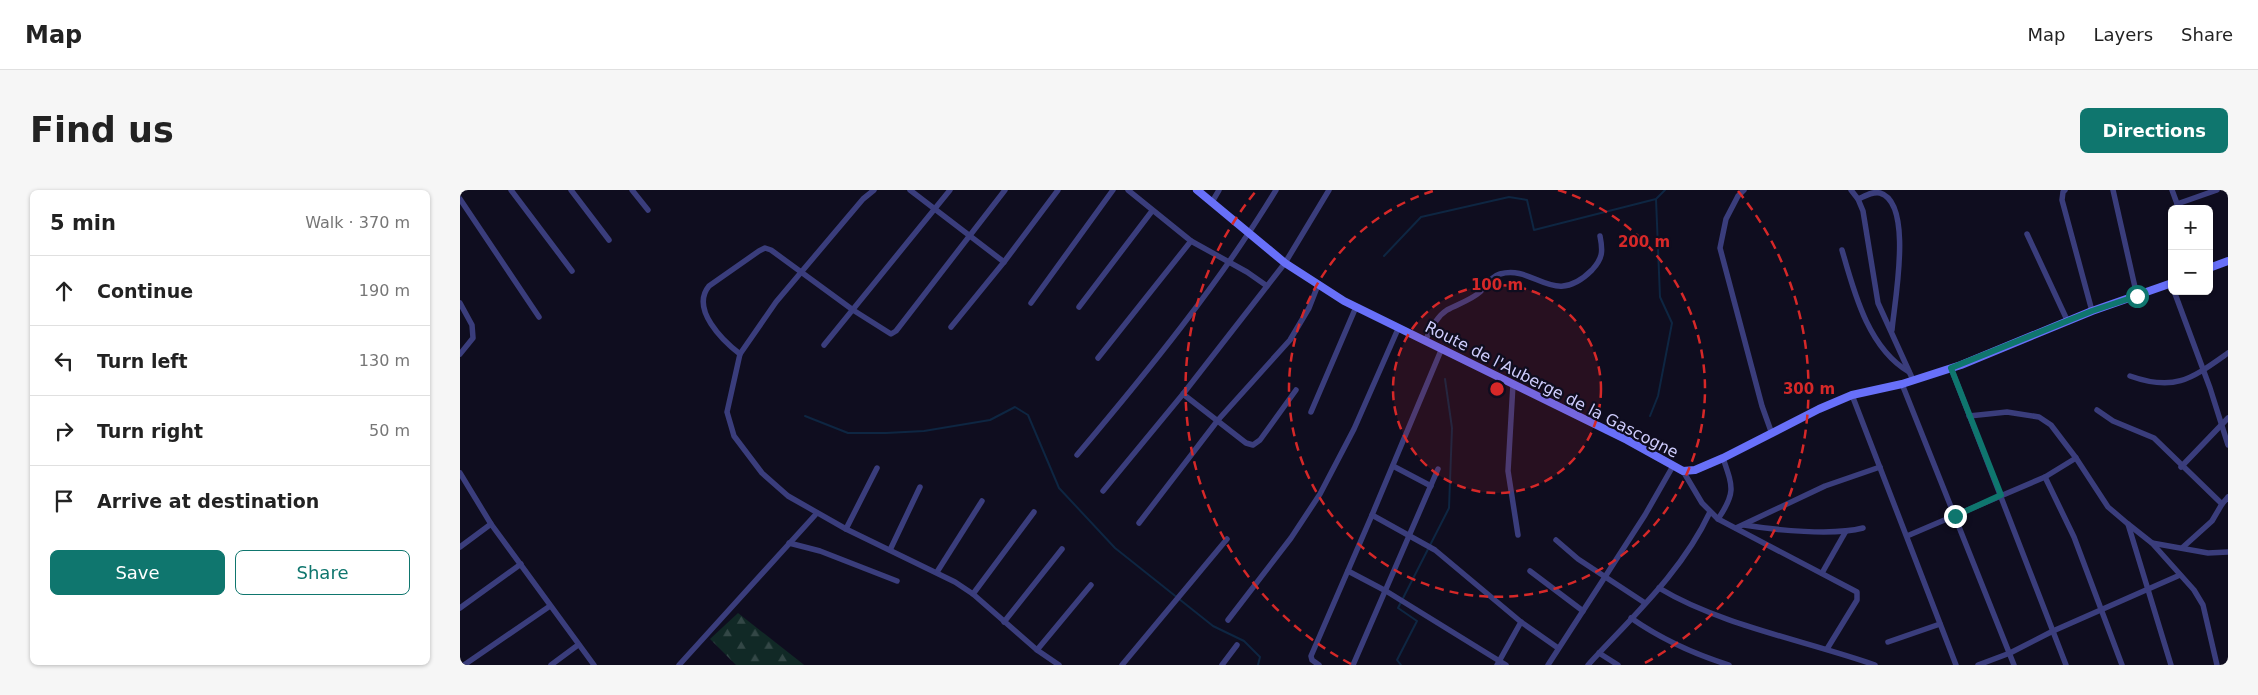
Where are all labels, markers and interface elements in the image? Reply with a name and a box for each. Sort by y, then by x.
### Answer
text: Map [25,21,82,49]
text: Map [2027,24,2065,45]
text: Layers [2093,24,2153,45]
text: Share [2181,24,2233,45]
button: Directions [2080,108,2228,153]
text: Find us [30,110,174,150]
map controls [2168,205,2213,295]
button: + [2168,205,2213,250]
text: 5 min [50,211,116,235]
text: Walk · 370 m [305,213,410,232]
text: 200 m [1618,233,1670,251]
button: − [2168,250,2213,295]
text: 100 m [1471,276,1523,294]
icon: ahead [50,277,78,305]
text: Continue [97,280,193,302]
text: 190 m [359,281,410,300]
route start [2126,285,2149,308]
street label: Route de l'Auberge de la Gascogne [1422,317,1682,462]
icon: left [50,347,78,375]
text: Turn left [97,350,188,372]
text: 130 m [359,351,410,370]
centre of rings [1488,380,1506,398]
text: 300 m [1783,380,1835,398]
icon: right [50,417,78,445]
text: Turn right [97,420,203,442]
text: 50 m [369,421,410,440]
icon: arrive [50,487,78,515]
text: Arrive at destination [97,490,319,512]
route end [1944,505,1967,528]
button: Save [50,550,225,595]
button: Share [235,550,410,595]

